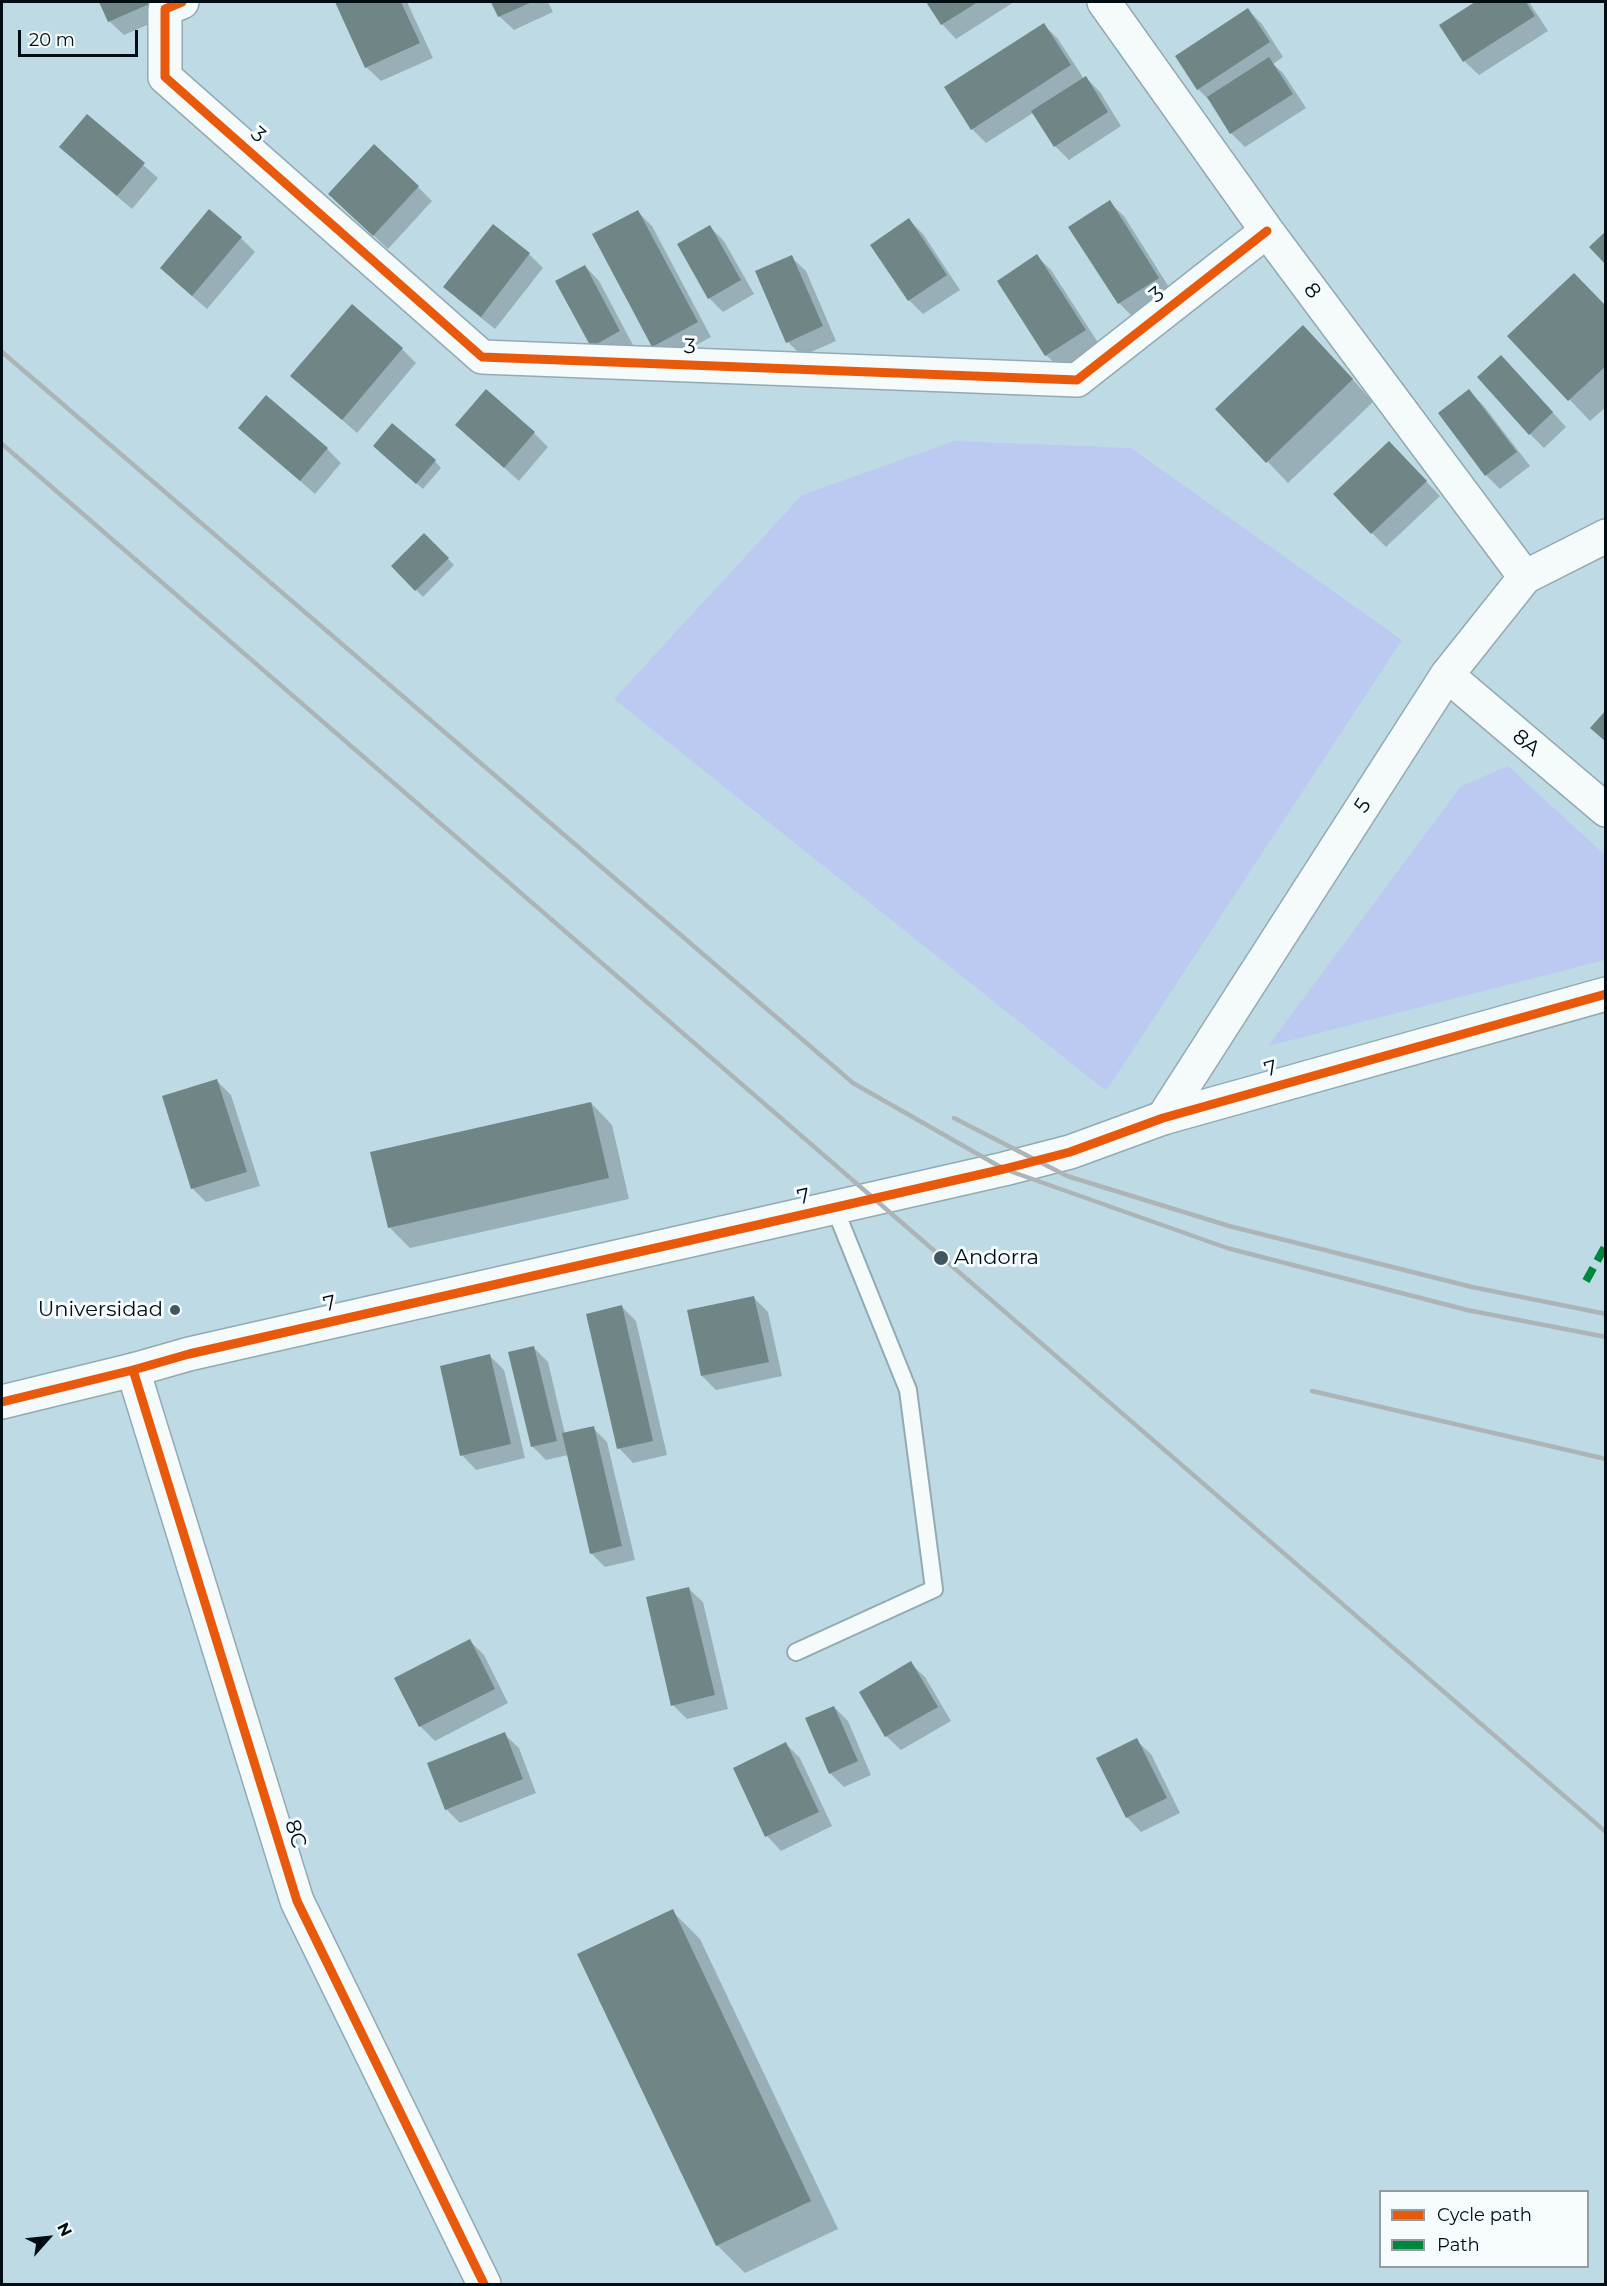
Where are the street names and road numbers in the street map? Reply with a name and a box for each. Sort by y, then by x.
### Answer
street label: 3 [245,122,271,148]
street label: 8 [1298,278,1326,304]
street label: 3 [1145,281,1169,309]
street label: 3 [684,334,696,360]
street label: 8A [1507,724,1545,762]
street label: 5 [1349,794,1377,818]
street label: 7 [1262,1055,1280,1083]
street label: 7 [795,1183,813,1211]
street label: 7 [321,1290,339,1318]
street label: 8C [279,1817,311,1851]

